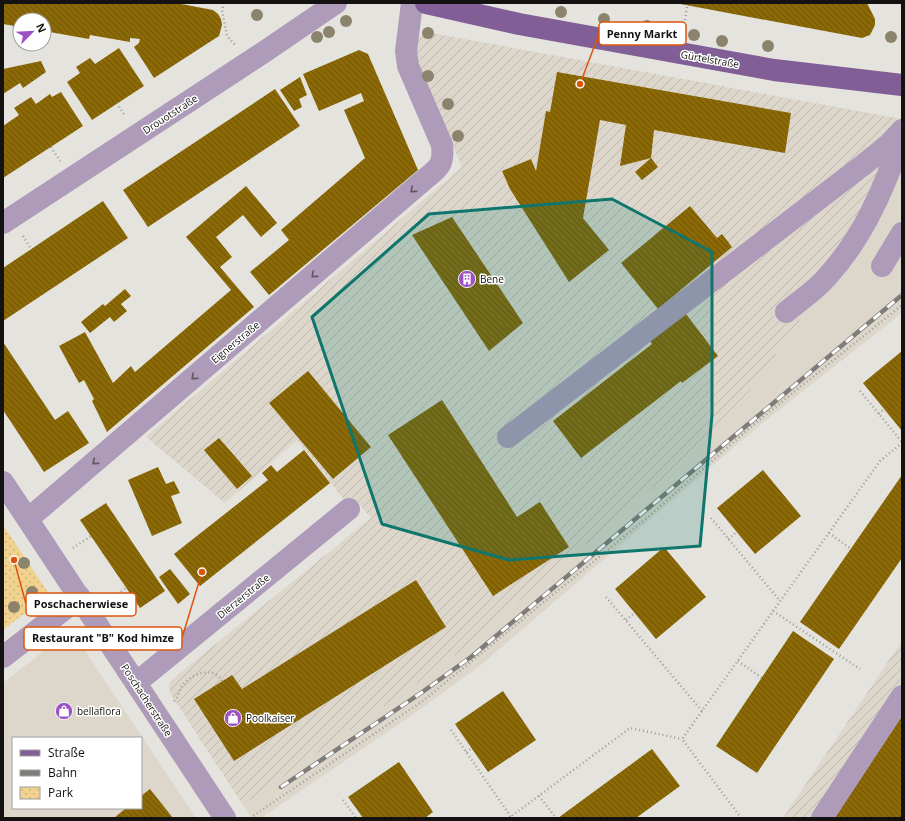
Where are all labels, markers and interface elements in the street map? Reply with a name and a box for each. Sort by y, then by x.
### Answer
north arrow [12,12,52,52]
text: N [33,21,50,35]
callout: Penny Markt [599,22,686,45]
text: Penny Markt [607,26,678,41]
street label: Gürtelstraße [680,47,741,71]
street label: Drouotstraße [140,91,201,137]
one-way arrow [410,186,417,193]
building icon: Bene [457,269,477,289]
one-way arrow [311,270,319,277]
place label: Bene [480,272,504,286]
street label: Eignerstraße [208,317,262,366]
one-way arrow [191,373,198,380]
one-way arrow [92,457,100,464]
street label: Dierzerstraße [214,570,272,621]
callout: Poschacherwiese [26,593,136,616]
text: Poschacherwiese [34,596,129,611]
callout: Restaurant "B" Kod himze [24,627,182,650]
text: Restaurant "B" Kod himze [32,630,175,645]
street label: Poschacherstraße [118,661,176,739]
shop icon: bellaflora [54,701,74,721]
place label: bellaflora [77,704,121,718]
shop icon: Poolkaiser [223,708,243,728]
place label: Poolkaiser [246,711,294,725]
legend [12,737,142,809]
text: Straße [48,744,85,761]
text: Bahn [48,764,77,781]
text: Park [48,784,74,801]

